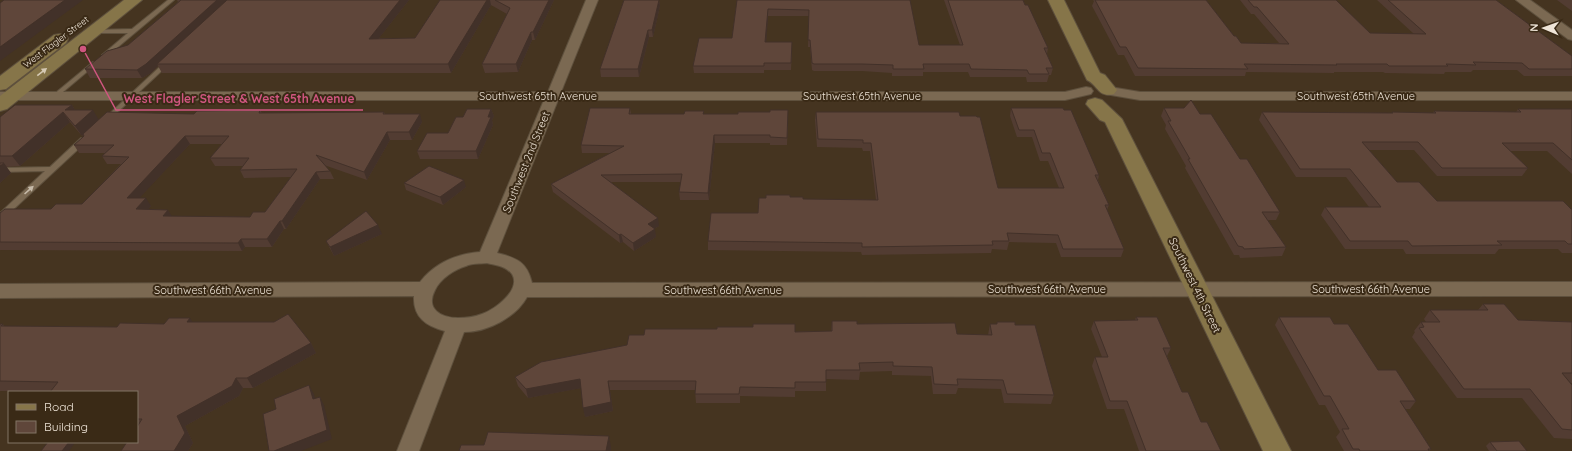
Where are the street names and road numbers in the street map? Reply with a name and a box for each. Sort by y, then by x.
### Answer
street label: West Flagler Street [21,13,91,70]
street label: Southwest 65th Avenue [479,89,597,103]
street label: Southwest 65th Avenue [803,89,921,103]
street label: Southwest 65th Avenue [1297,89,1415,103]
street label: Southwest 2nd Street [499,109,553,215]
street label: Southwest 4th Street [1166,235,1224,335]
street label: Southwest 66th Avenue [988,282,1106,296]
street label: Southwest 66th Avenue [1312,282,1430,296]
street label: Southwest 66th Avenue [154,283,272,297]
street label: Southwest 66th Avenue [664,283,782,297]

